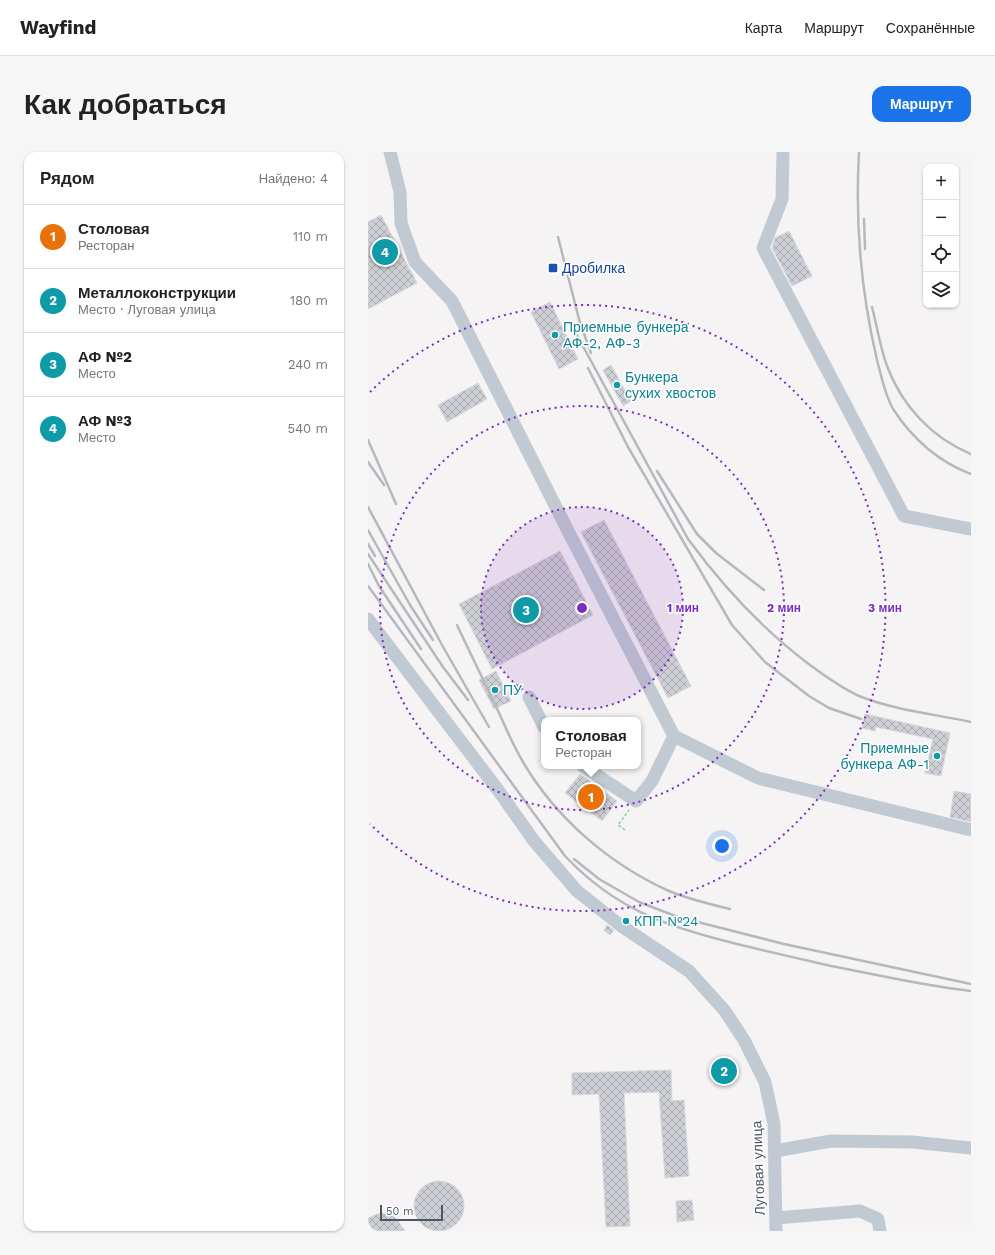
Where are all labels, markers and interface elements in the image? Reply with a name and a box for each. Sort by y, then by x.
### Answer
text: Wayfind [20,16,96,39]
text: Карта [745,20,782,36]
text: Маршрут [804,20,864,36]
text: Сохранённые [886,20,975,36]
button: Маршрут [872,86,971,122]
text: Как добраться [24,88,227,121]
map controls [923,164,959,308]
button: + [923,164,959,200]
text: Рядом [40,168,95,188]
text: Найдено: 4 [259,171,328,186]
button: − [923,200,959,236]
text: Столовая [78,220,149,238]
text: 1 [50,229,56,244]
text: 110 m [293,229,328,244]
button: locate [923,236,959,272]
pin: 4 [372,237,398,267]
text: Ресторан [78,238,135,253]
place label: Дробилка [562,260,625,276]
marker: Дробилка [547,262,559,274]
button: layers [923,272,959,308]
text: Металлоконструкции [78,284,236,302]
text: 2 [49,293,57,308]
text: 180 m [290,293,328,308]
text: Место · Луговая улица [78,302,216,317]
place label: Приемные бункера АФ-2, АФ-3 [563,319,689,351]
marker: Приемные бункера АФ-2, АФ-3 [550,330,560,340]
text: АФ №2 [78,348,132,366]
text: 3 [49,357,57,372]
text: 240 m [288,357,328,372]
text: Место [78,366,116,381]
place label: Бункера сухих хвостов [625,369,716,401]
marker: Бункера сухих хвостов [612,380,622,390]
text: АФ №3 [78,412,132,430]
text: 4 [49,421,57,436]
text: 540 m [288,421,328,436]
text: Место [78,430,116,445]
pin: 3 [513,595,539,625]
centre of rings [575,601,589,615]
text: 1 мин [667,601,699,615]
text: 2 мин [767,601,801,615]
text: 3 мин [868,601,902,615]
place label: ПУ [503,682,522,698]
marker: ПУ [490,685,500,695]
popup [541,717,641,769]
text: Столовая [555,727,627,745]
place label: Приемные бункера АФ-1 [841,740,929,772]
text: Ресторан [555,745,612,760]
marker: Приемные бункера АФ-1 [932,751,942,761]
pin: 1 [578,782,604,812]
your location [712,836,732,856]
place label: КПП №24 [634,913,699,929]
marker: КПП №24 [621,916,631,926]
pin: 2 [711,1056,737,1086]
street label: Луговая улица [748,1120,768,1216]
scale bar [380,1203,443,1222]
text: 50 m [386,1205,413,1218]

